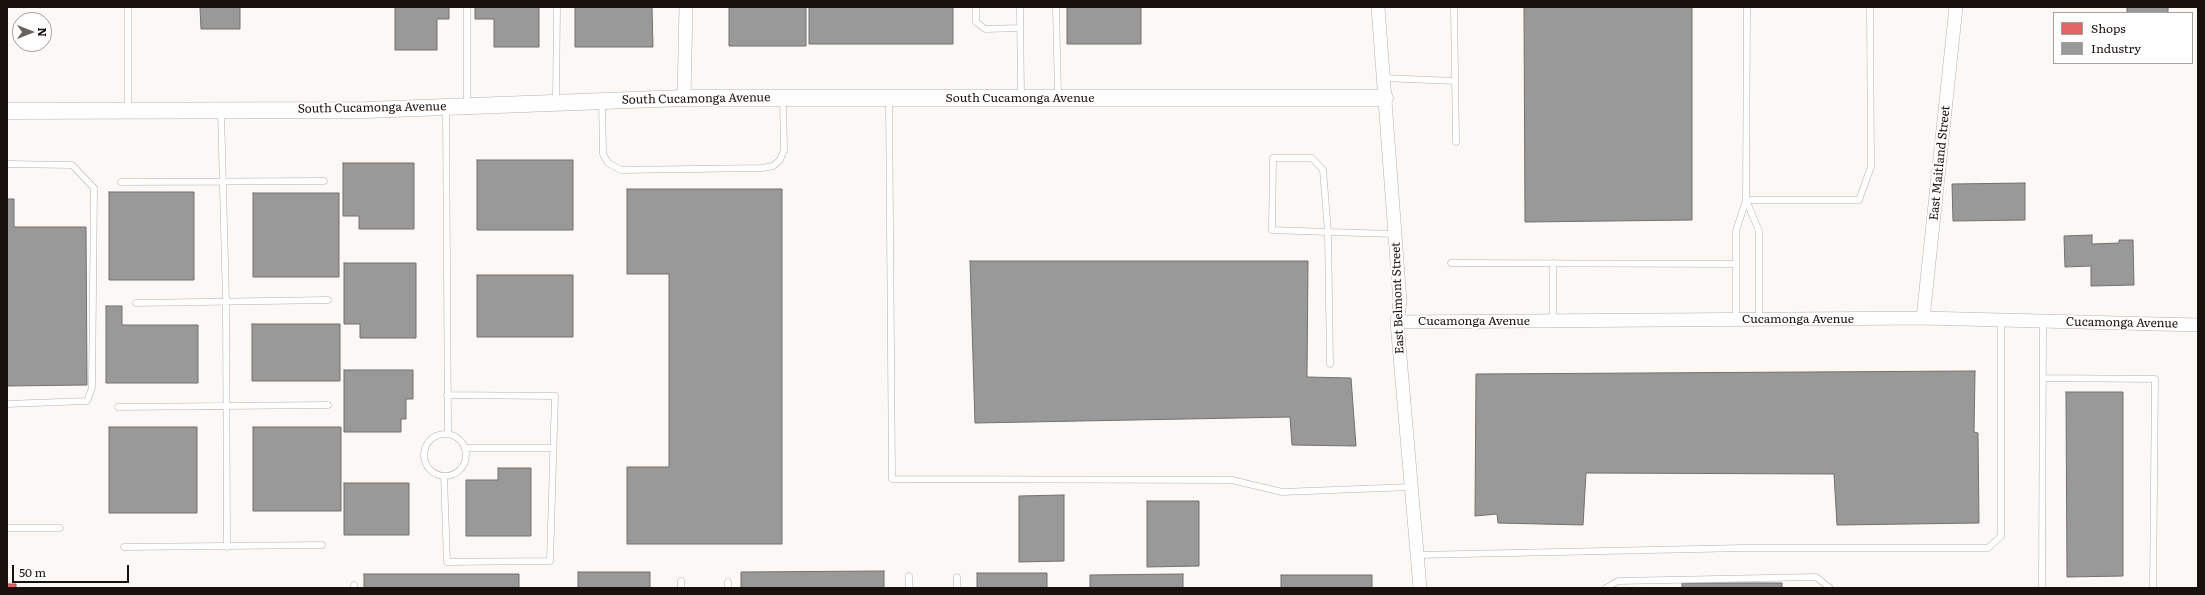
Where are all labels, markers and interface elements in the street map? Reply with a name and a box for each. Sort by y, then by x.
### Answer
north arrow [12,12,52,52]
legend [2053,12,2193,64]
text: Shops [2091,19,2126,37]
text: N [35,27,51,37]
text: Industry [2091,39,2141,57]
street label: South Cucamonga Avenue [622,91,770,107]
street label: South Cucamonga Avenue [946,91,1094,105]
street label: South Cucamonga Avenue [298,100,446,116]
street label: East Maitland Street [1927,105,1953,221]
street label: East Belmont Street [1389,242,1407,354]
street label: Cucamonga Avenue [1742,312,1854,326]
street label: Cucamonga Avenue [1418,314,1530,328]
street label: Cucamonga Avenue [2066,315,2178,331]
scale bar [14,557,131,583]
text: 50 m [19,563,46,581]

